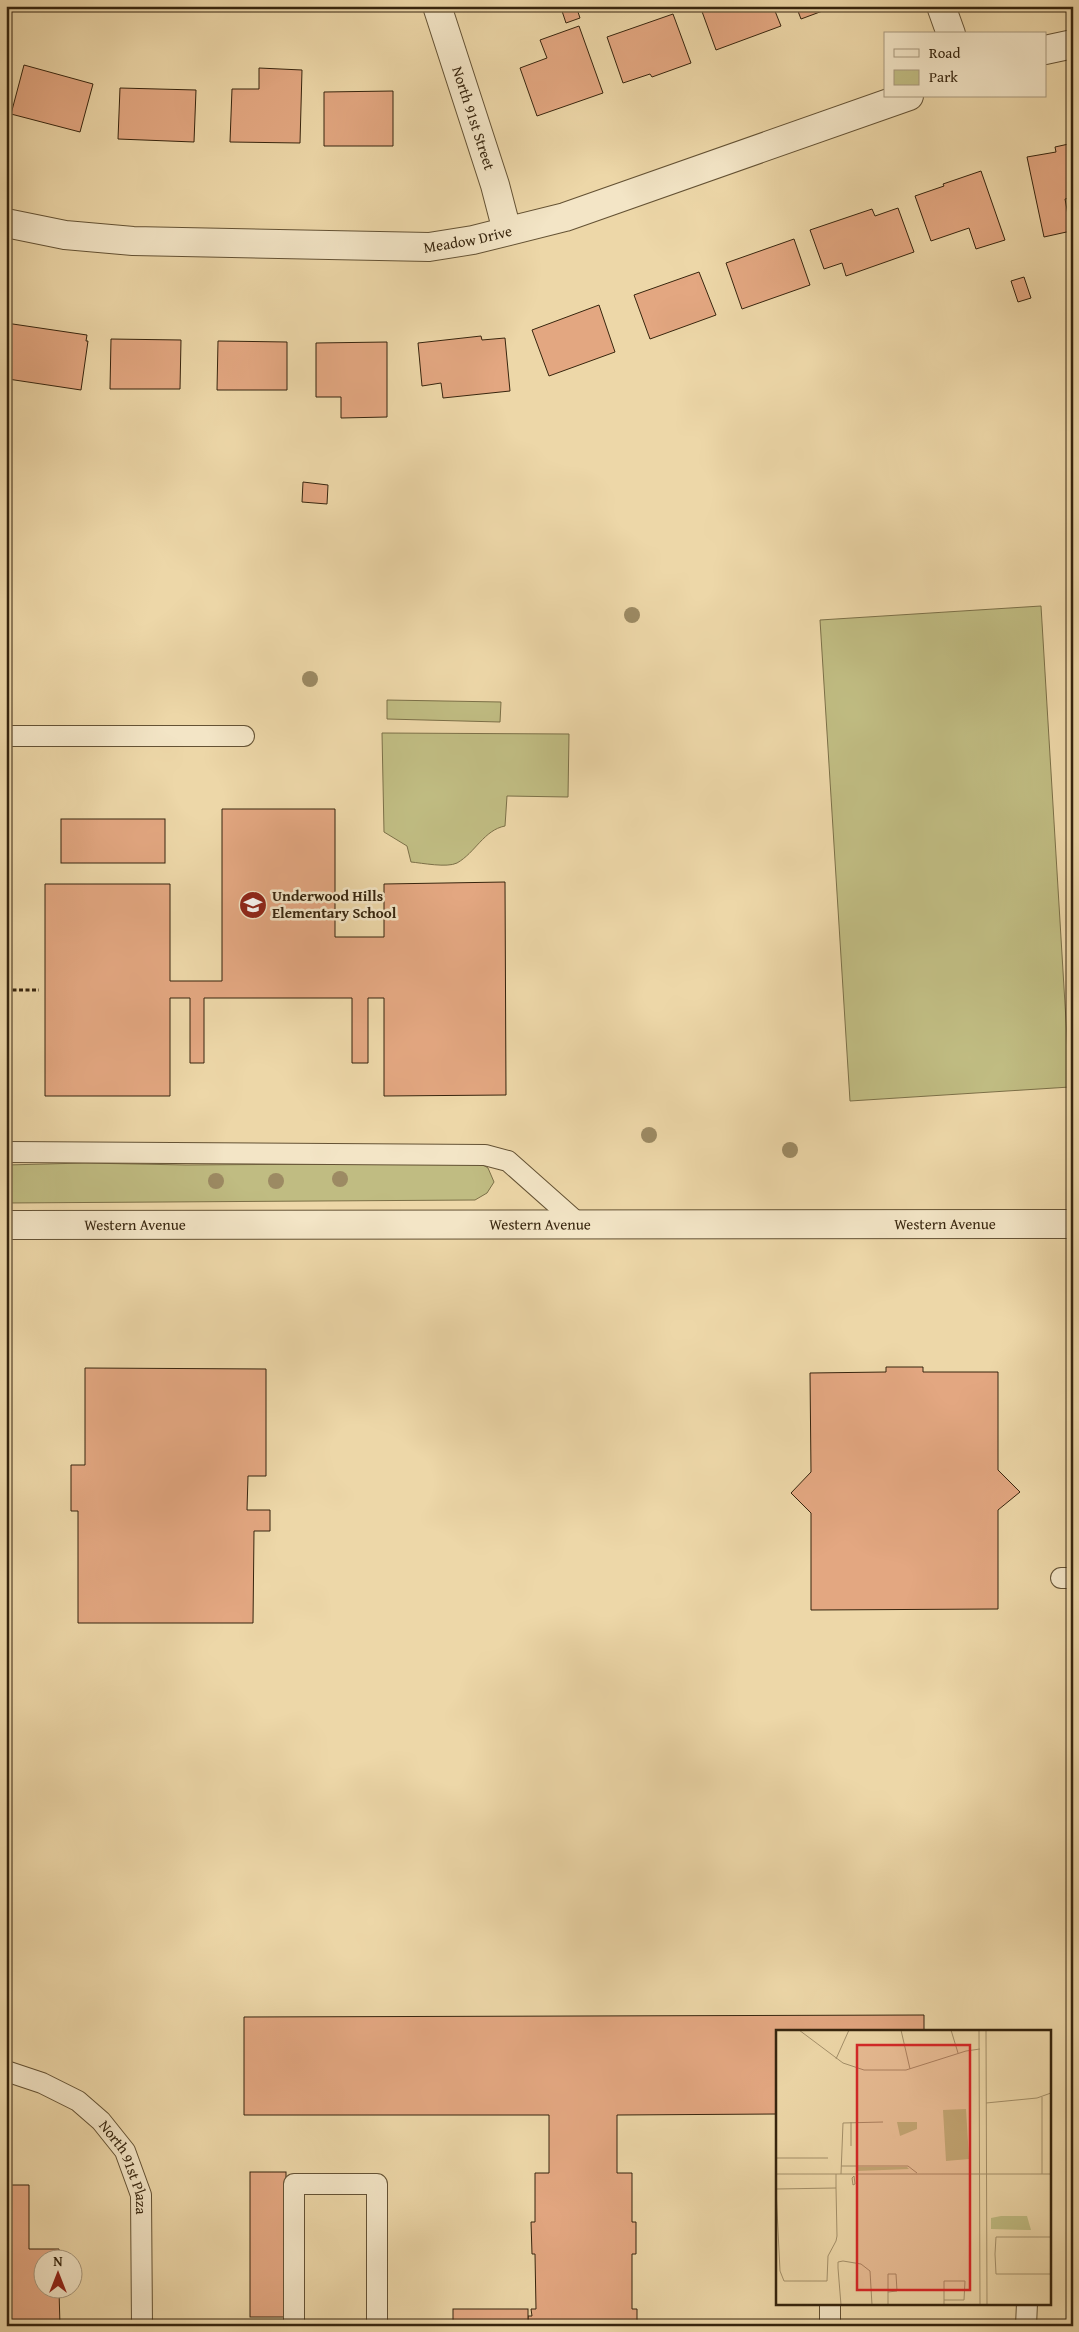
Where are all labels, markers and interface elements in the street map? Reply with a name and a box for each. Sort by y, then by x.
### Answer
legend [884,32,1046,98]
text: Road [929,42,960,63]
street label: North 91st Street [447,64,501,173]
text: Park [929,66,958,87]
street label: Meadow Drive [422,220,514,258]
place label: Underwood Hills Elementary School [272,885,397,923]
school or university icon: Underwood Hills Elementary School [238,890,268,920]
street label: Western Avenue [489,1213,591,1235]
street label: Western Avenue [894,1213,996,1234]
street label: Western Avenue [84,1214,186,1235]
inset map [776,2030,1052,2304]
street label: North 91st Plaza [94,2116,152,2215]
north arrow [32,2250,82,2300]
text: N [53,2251,63,2271]

